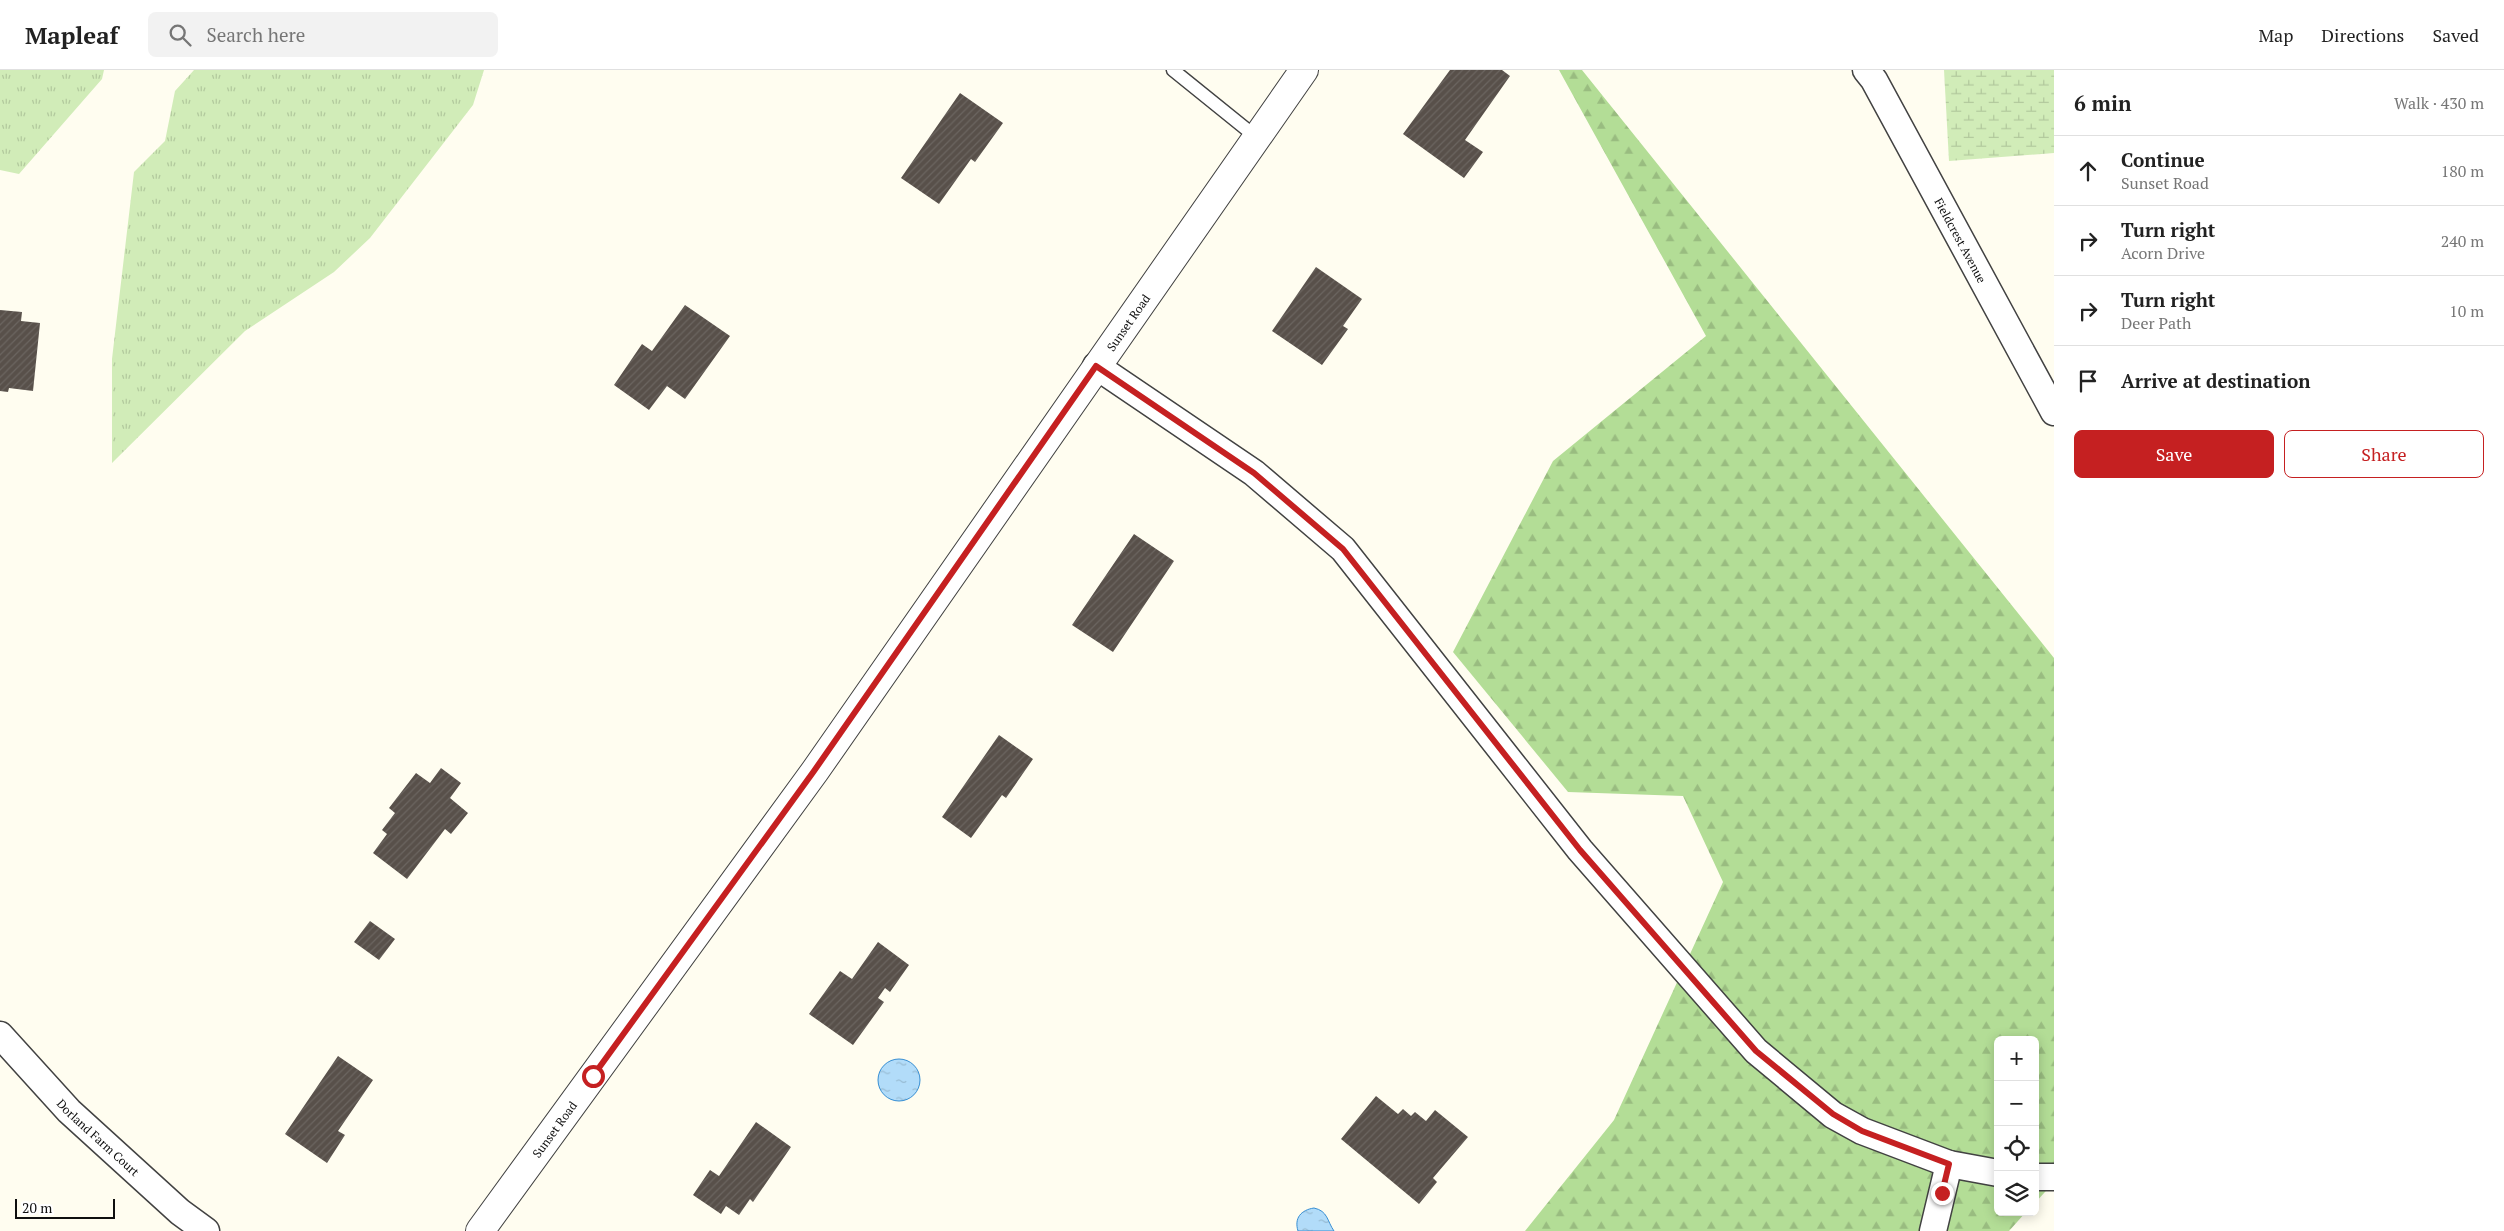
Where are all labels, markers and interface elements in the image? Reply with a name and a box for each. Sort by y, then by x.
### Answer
search box [148,12,498,57]
text: Mapleaf [25,19,118,51]
icon: search [166,21,194,49]
text: Search here [206,22,305,47]
text: Map [2258,23,2293,47]
text: Directions [2321,23,2404,47]
text: Saved [2432,23,2479,47]
text: 6 min [2074,89,2131,117]
text: Walk · 430 m [2394,92,2484,114]
text: Continue [2121,147,2205,172]
icon: ahead [2074,157,2102,185]
text: 180 m [2441,160,2484,182]
text: Sunset Road [2121,172,2209,194]
street label: Fieldcrest Avenue [1932,195,1990,285]
text: Turn right [2121,217,2215,242]
icon: right [2074,227,2102,255]
text: 240 m [2441,230,2484,252]
text: Acorn Drive [2121,242,2205,264]
text: Turn right [2121,287,2215,312]
street label: Sunset Road [1103,291,1153,354]
icon: right [2074,297,2102,325]
text: 10 m [2449,300,2484,322]
text: Deer Path [2121,312,2191,334]
icon: arrive [2074,367,2102,395]
text: Arrive at destination [2121,368,2310,393]
button: Save [2074,430,2274,478]
button: Share [2284,430,2484,478]
map controls [1994,1036,2039,1216]
button: + [1994,1036,2039,1081]
route start [582,1065,605,1088]
button: − [1994,1081,2039,1126]
street label: Dorland Farm Court [54,1096,143,1179]
street label: Sunset Road [529,1098,580,1160]
button: locate [1994,1126,2039,1171]
button: layers [1994,1171,2039,1216]
route end [1931,1182,1954,1205]
scale bar [15,1196,115,1219]
text: 20 m [22,1198,52,1217]

